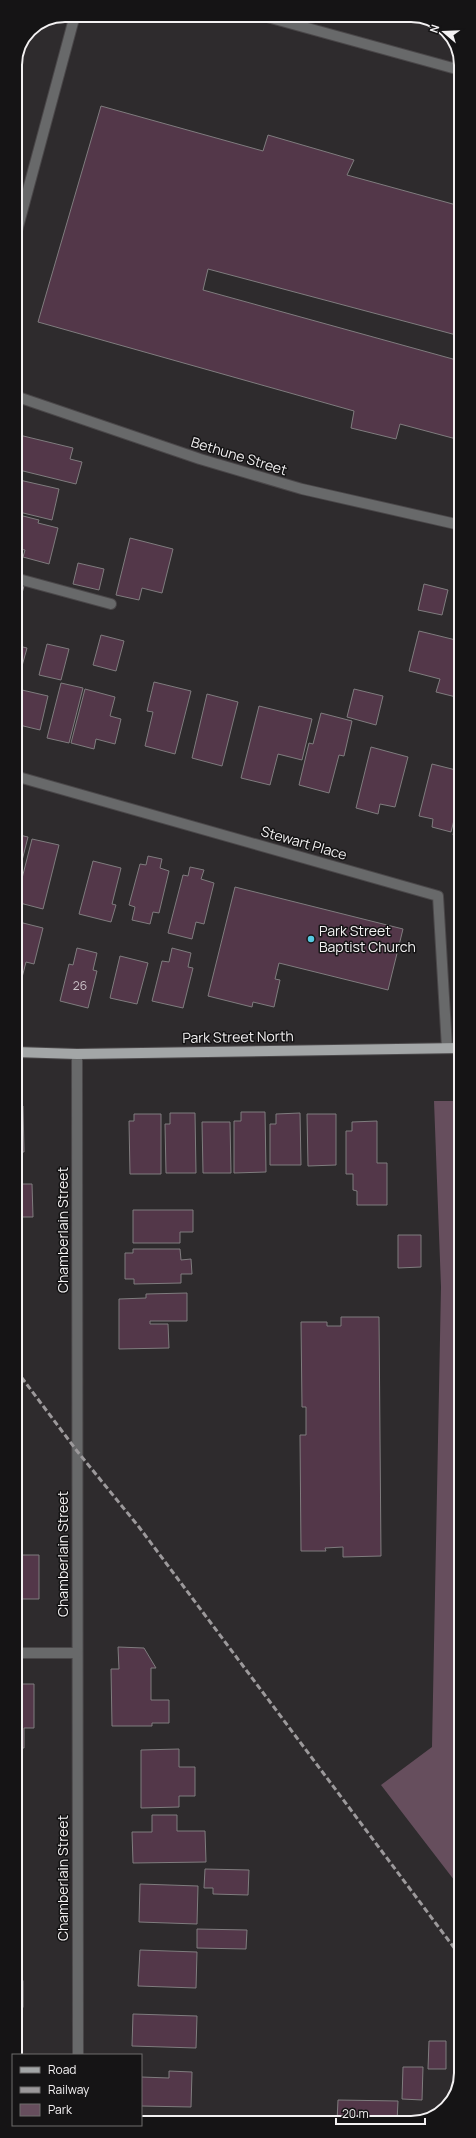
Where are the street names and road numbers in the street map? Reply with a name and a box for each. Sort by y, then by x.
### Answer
street label: Bethune Street [189,432,290,479]
street label: Stewart Place [259,821,349,864]
street label: Park Street North [182,1026,294,1047]
street label: Chamberlain Street [53,1167,72,1293]
street label: Chamberlain Street [53,1491,72,1617]
street label: Chamberlain Street [53,1815,72,1941]

